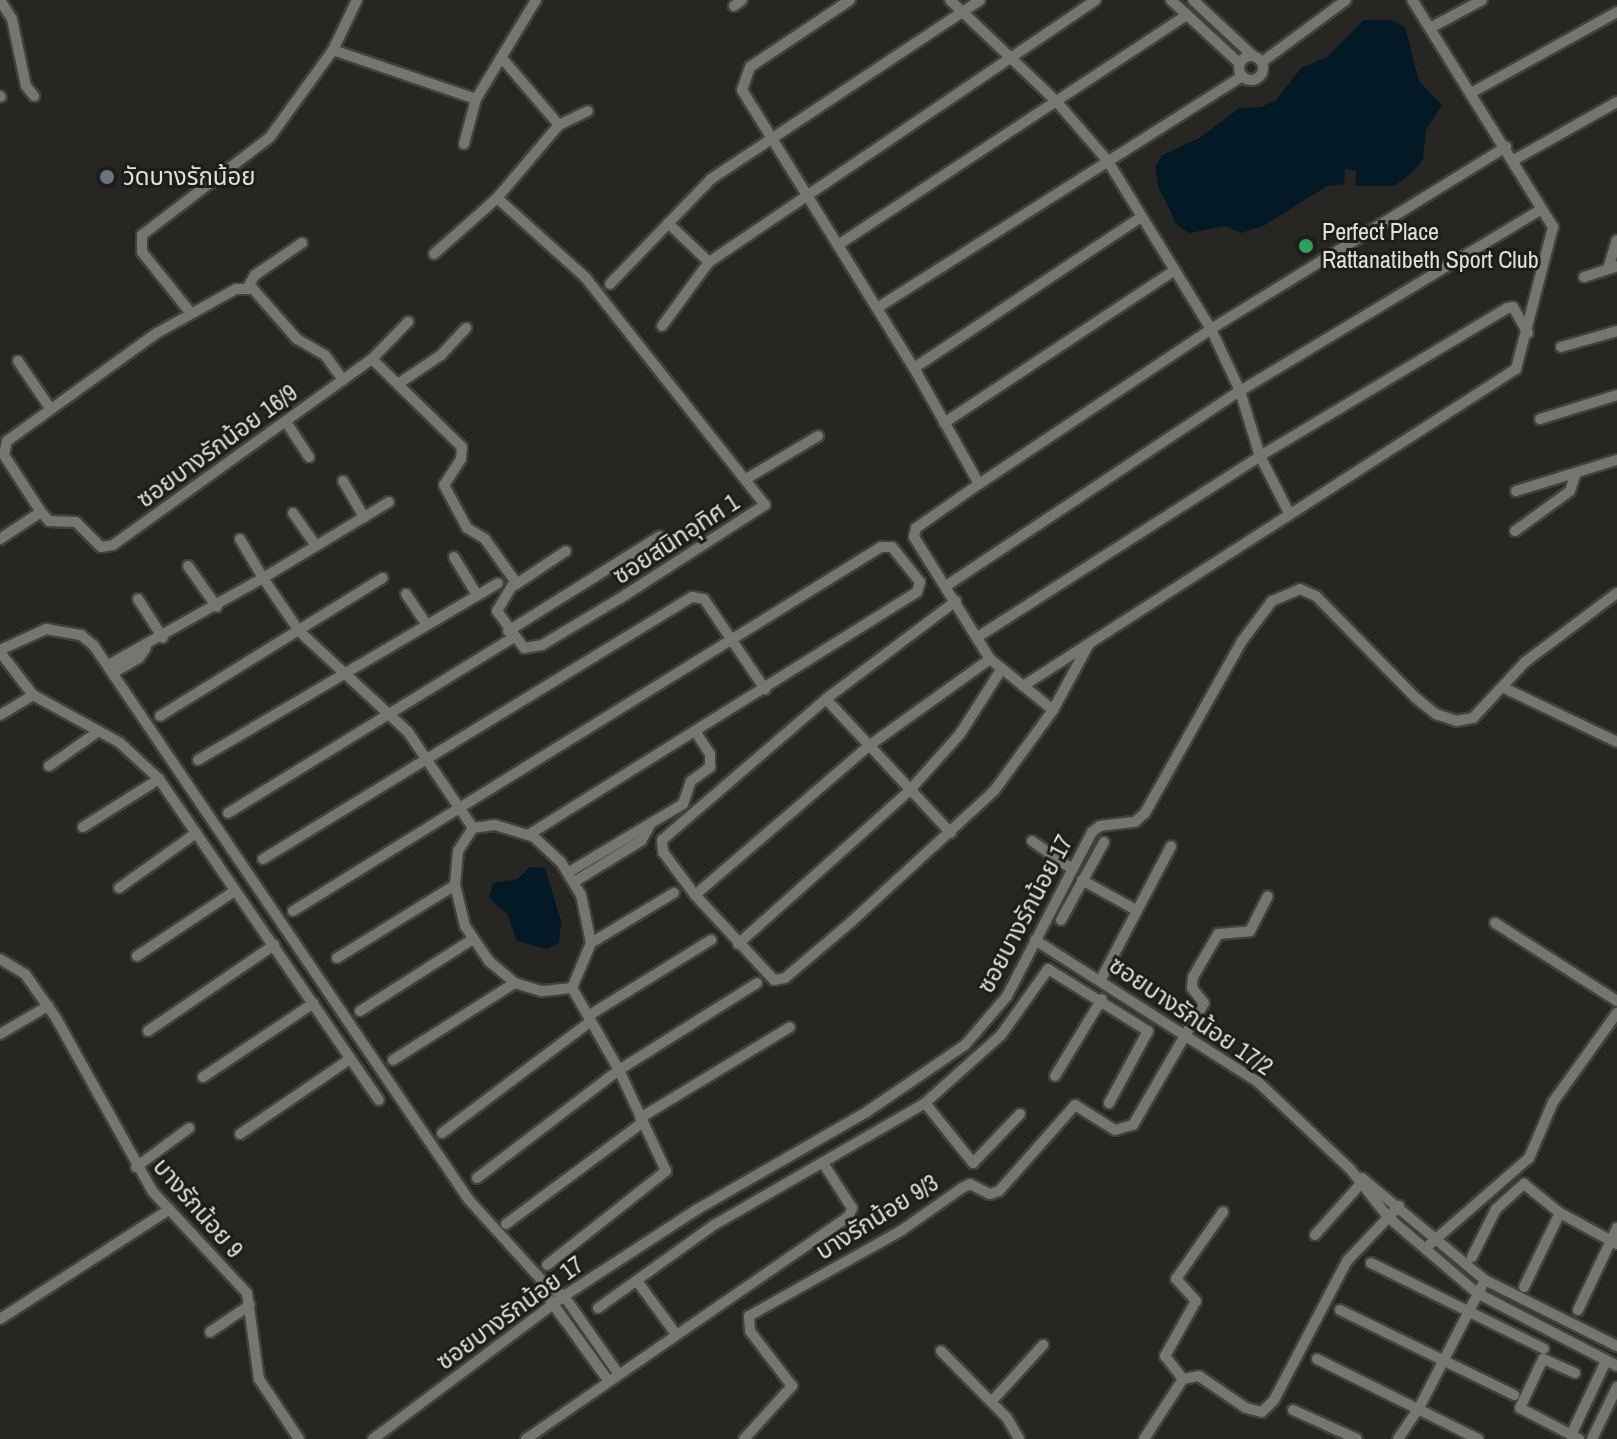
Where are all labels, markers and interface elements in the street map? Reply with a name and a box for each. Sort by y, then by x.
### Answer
place label: วัดบางรักน้อย [123,163,256,191]
marker: วัดบางรักน้อย [98,168,116,186]
place label: Perfect Place Rattanatibeth Sport Club [1322,218,1539,274]
marker: Perfect Place Rattanatibeth Sport Club [1297,237,1315,255]
street label: ซอยบางรักน้อย 16/9 [131,378,303,514]
street label: ซอยสนิทอุทิศ 1 [608,488,744,590]
street label: ซอยบางรักน้อย 17 [971,830,1079,998]
street label: ซอยบางรักน้อย 17/2 [1104,951,1278,1081]
street label: บางรักน้อย 9 [147,1152,249,1264]
street label: บางรักน้อย 9/3 [811,1168,943,1266]
street label: ซอยบางรักน้อย 17 [431,1250,589,1376]

